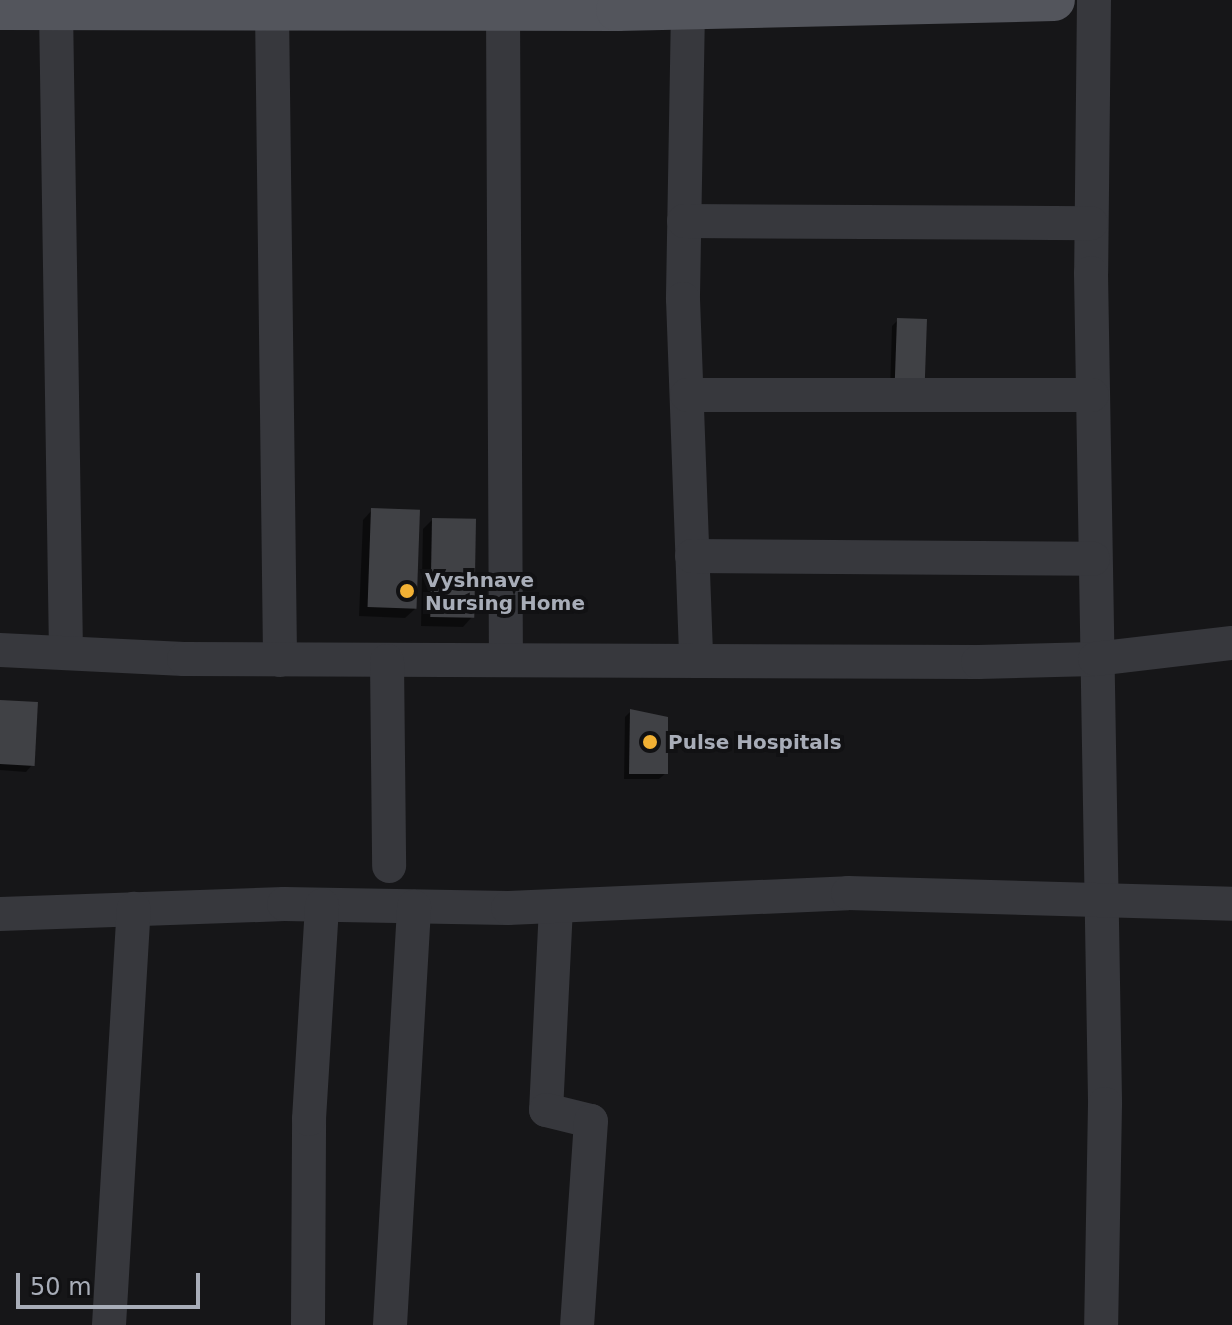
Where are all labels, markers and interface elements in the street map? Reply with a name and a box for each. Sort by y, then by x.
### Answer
place label: Vyshnave Nursing Home [425,568,585,615]
marker: Vyshnave Nursing Home [396,580,418,602]
place label: Pulse Hospitals [668,730,842,754]
marker: Pulse Hospitals [639,731,661,753]
scale bar [20,1257,204,1307]
text: 50 m [30,1273,92,1301]

